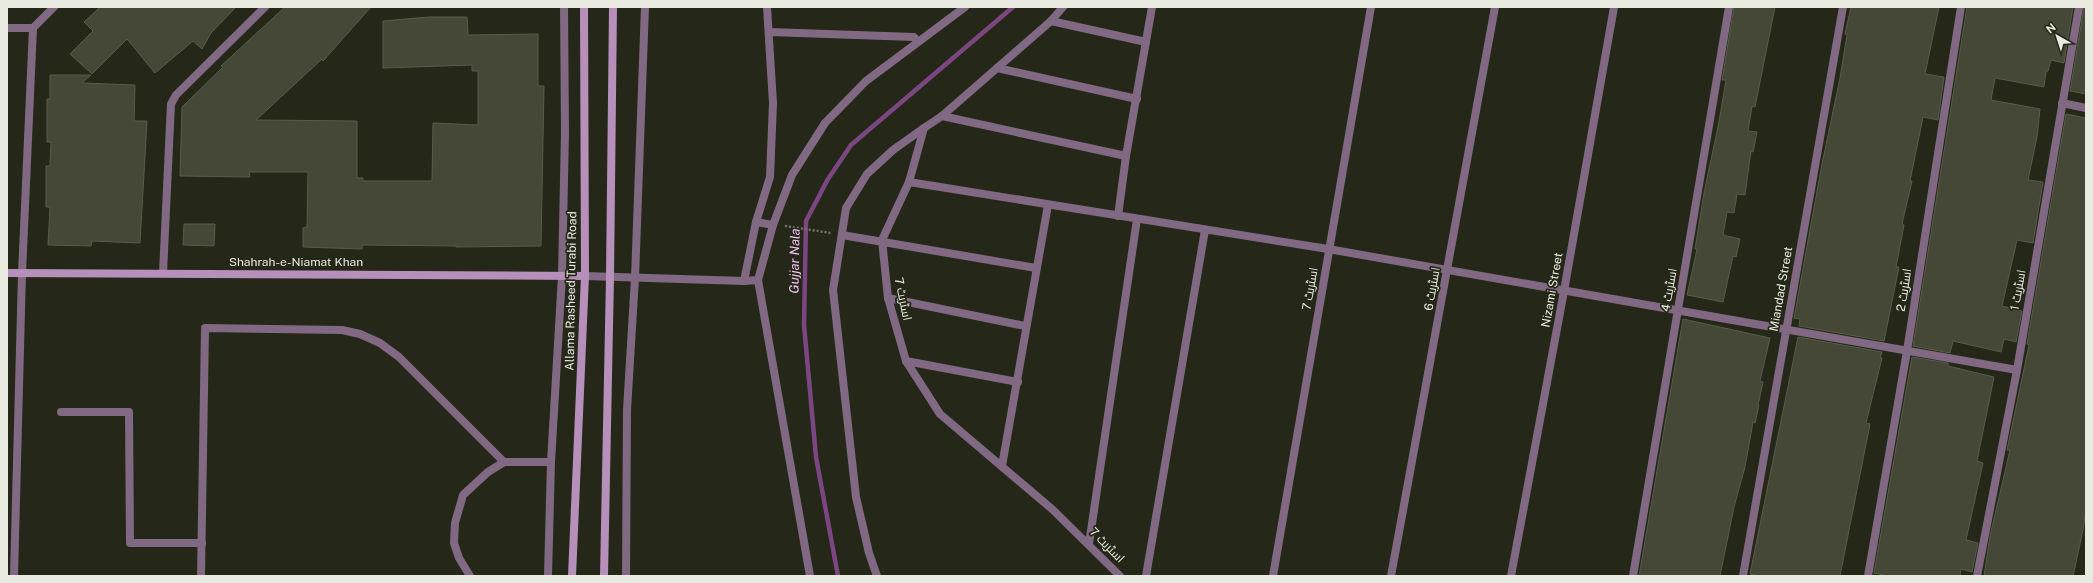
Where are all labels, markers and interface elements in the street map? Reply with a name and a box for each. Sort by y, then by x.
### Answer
north arrow [2037,16,2077,56]
text: N [2044,21,2058,36]
street label: Allama Rasheed Turabi Road [563,211,579,371]
water label: Gujjar Nala [786,228,803,294]
street label: Miandad Street [1767,245,1795,333]
street label: Nizami Street [1539,251,1566,329]
street label: Shahrah-e-Niamat Khan [229,255,363,269]
street label: اسٹریٹ 7 [1299,266,1321,312]
street label: اسٹریٹ 6 [1421,266,1443,312]
street label: اسٹریٹ 4 [1658,267,1680,313]
street label: اسٹریٹ 2 [1894,267,1914,313]
street label: اسٹریٹ 1 [2008,269,2028,311]
street label: اسٹریٹ 7 [892,276,914,322]
street label: اسٹریٹ 7 [1087,525,1127,565]

